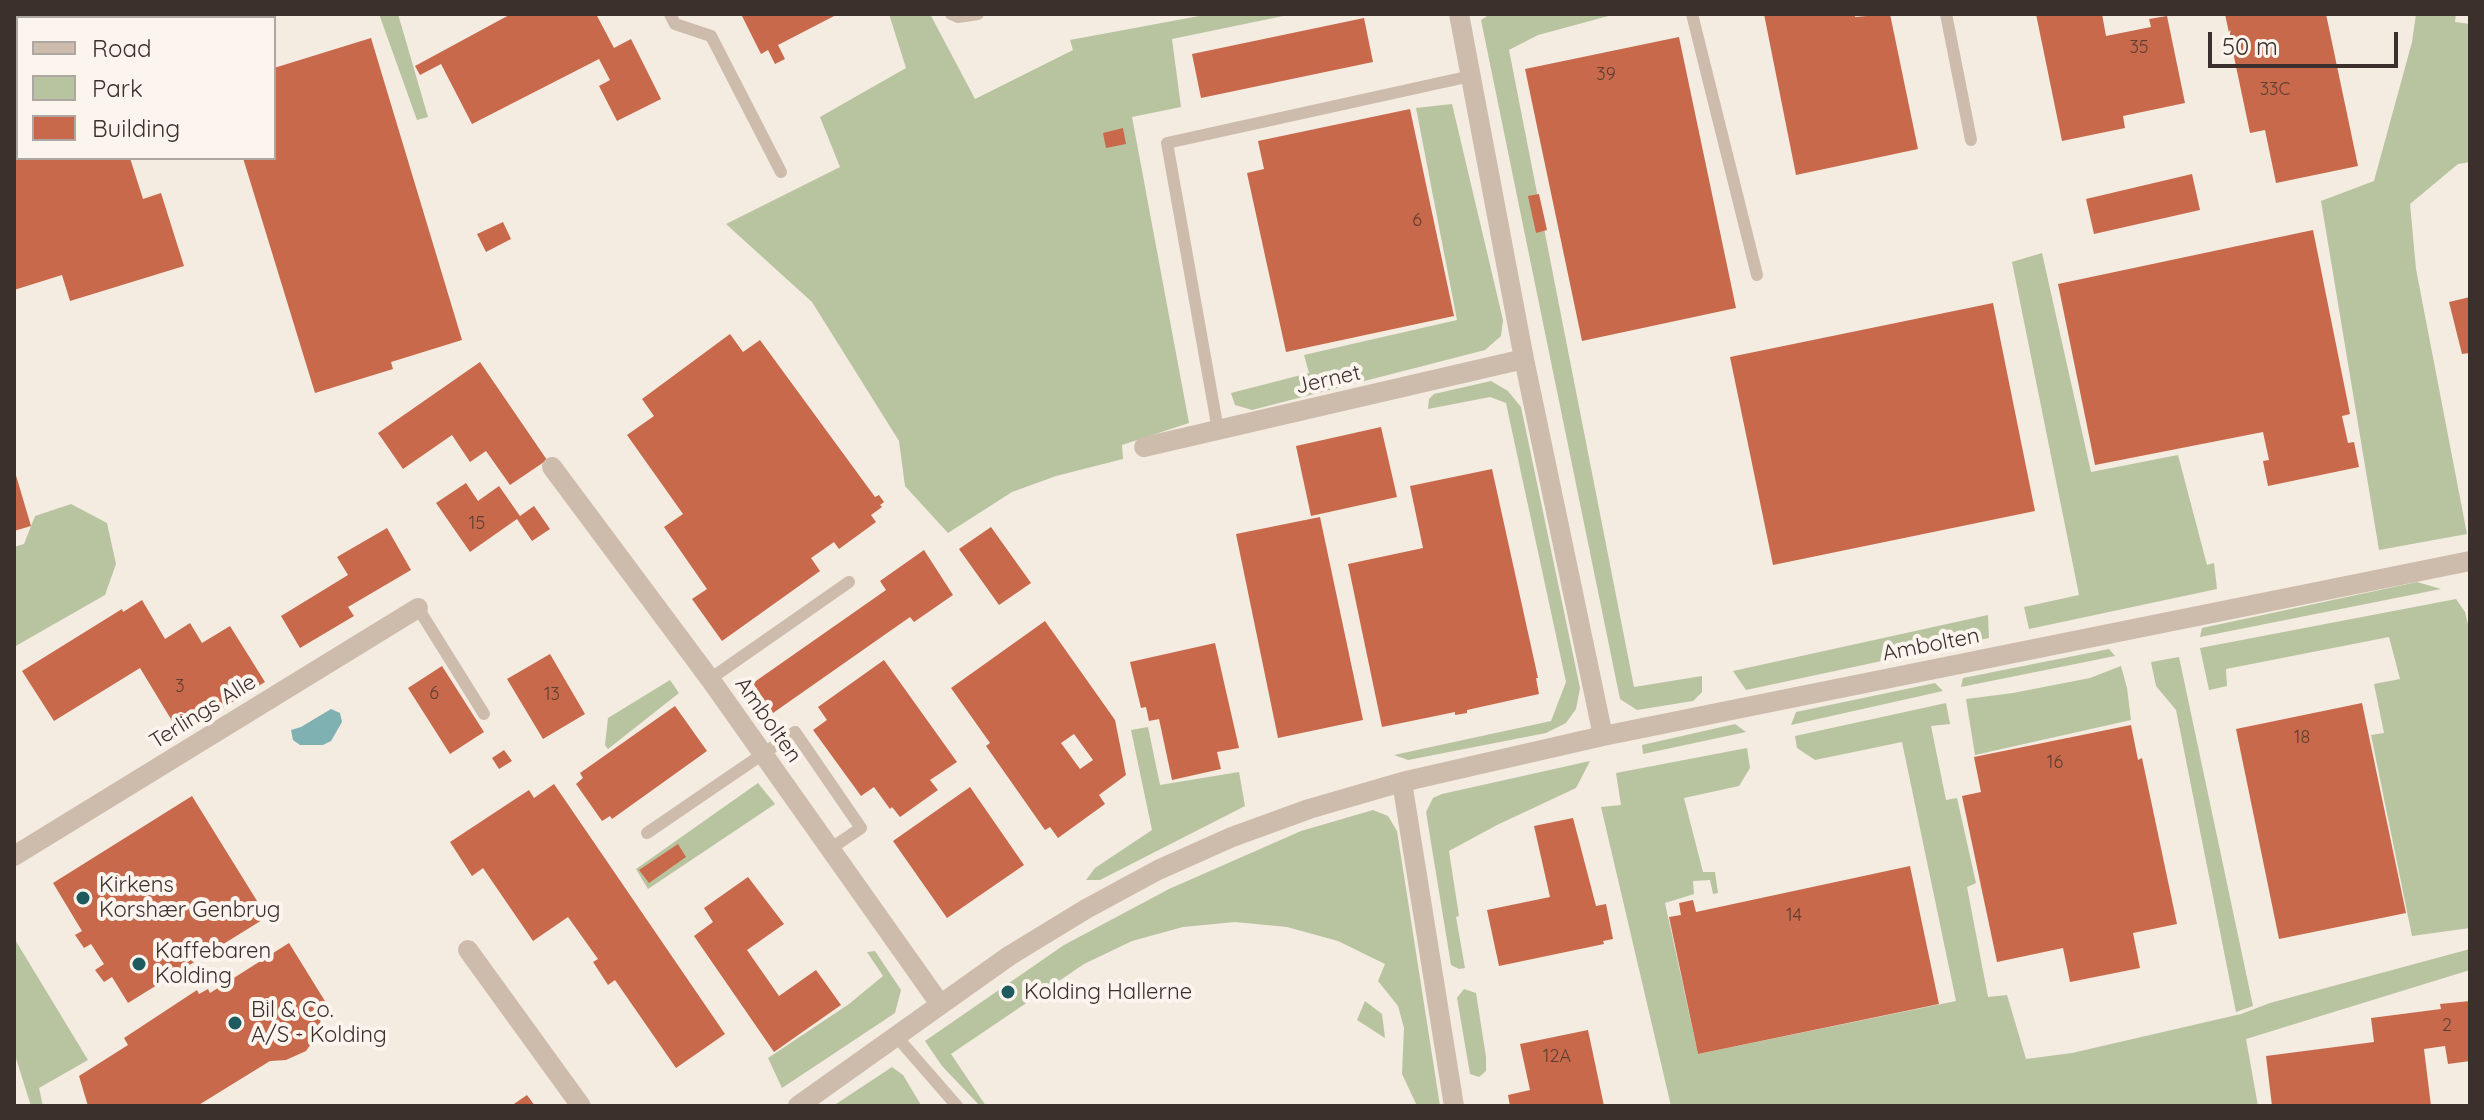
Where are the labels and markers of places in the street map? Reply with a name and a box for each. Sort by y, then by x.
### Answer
place label: Kirkens Korshær Genbrug [99,872,281,924]
marker: Kirkens Korshær Genbrug [74,889,92,907]
place label: Kaffebaren Kolding [155,938,271,990]
marker: Kaffebaren Kolding [130,955,148,973]
place label: Kolding Hallerne [1024,979,1192,1005]
marker: Kolding Hallerne [999,983,1017,1001]
place label: Bil & Co. A/S - Kolding [251,997,387,1048]
marker: Bil & Co. A/S - Kolding [226,1014,244,1032]

